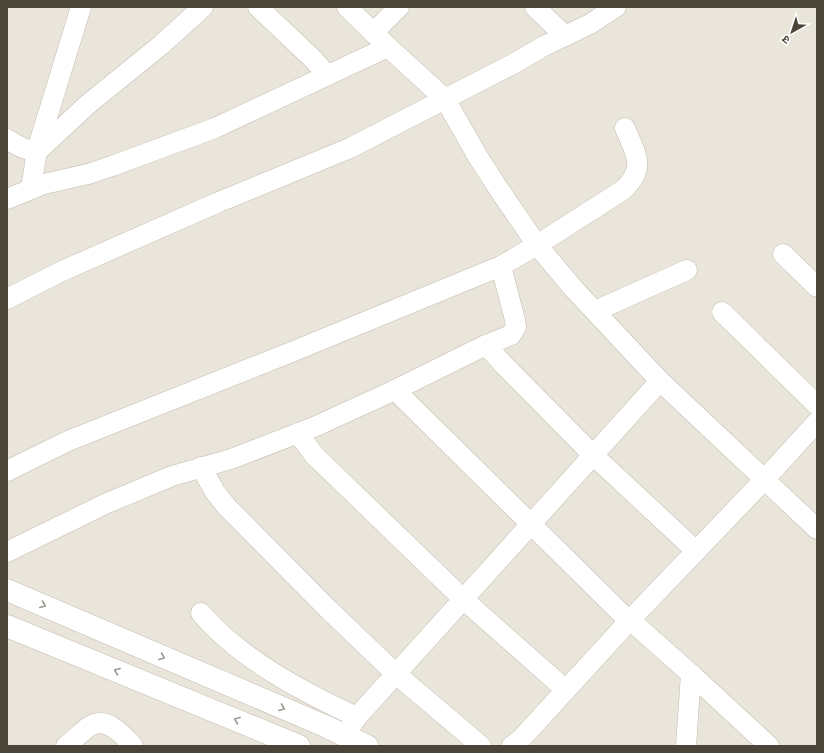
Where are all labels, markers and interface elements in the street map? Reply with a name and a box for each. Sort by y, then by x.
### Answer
north arrow [772,12,812,52]
text: उ [779,32,793,46]
one-way arrow [39,601,46,609]
one-way arrow [159,652,166,660]
one-way arrow [114,667,121,675]
one-way arrow [277,703,285,711]
one-way arrow [234,717,241,725]

